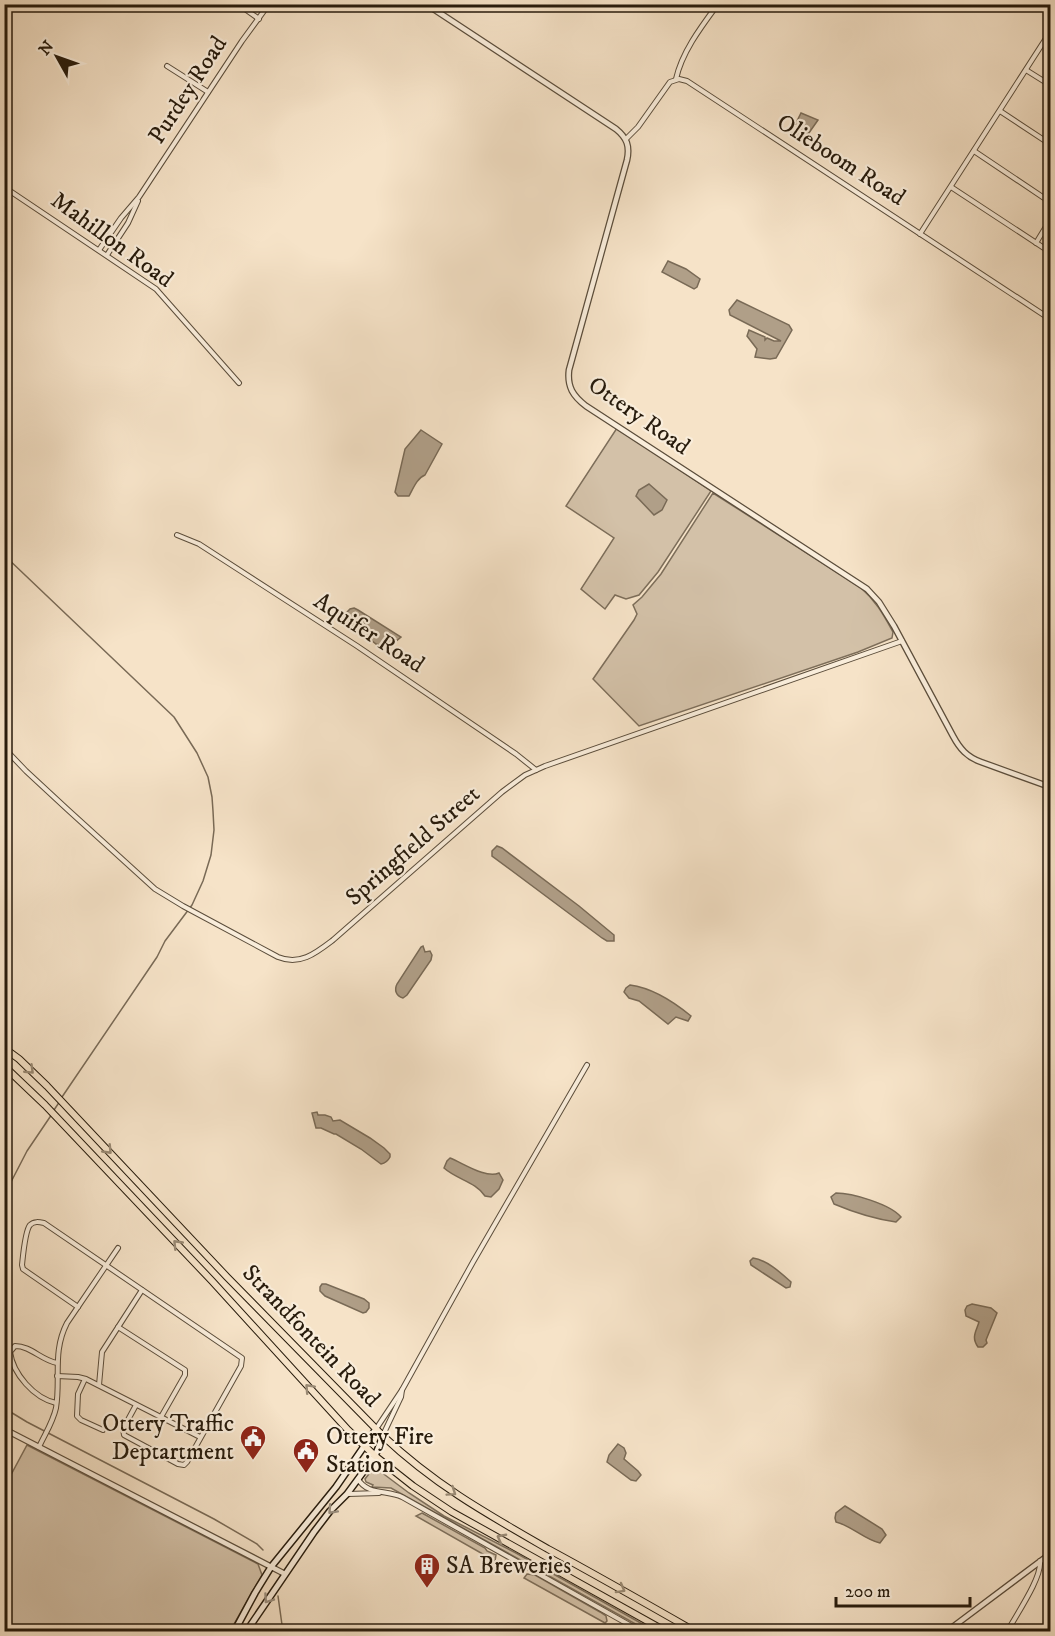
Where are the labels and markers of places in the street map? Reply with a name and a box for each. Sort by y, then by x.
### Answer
place label: Ottery Traffic Deptartment [102,1409,234,1467]
place label: Ottery Fire Station [326,1422,434,1480]
public building icon: Ottery Traffic Deptartment [238,1423,268,1461]
public building icon: Ottery Fire Station [291,1436,321,1474]
building icon: SA Breweries [412,1551,442,1589]
place label: SA Breweries [446,1551,571,1581]

